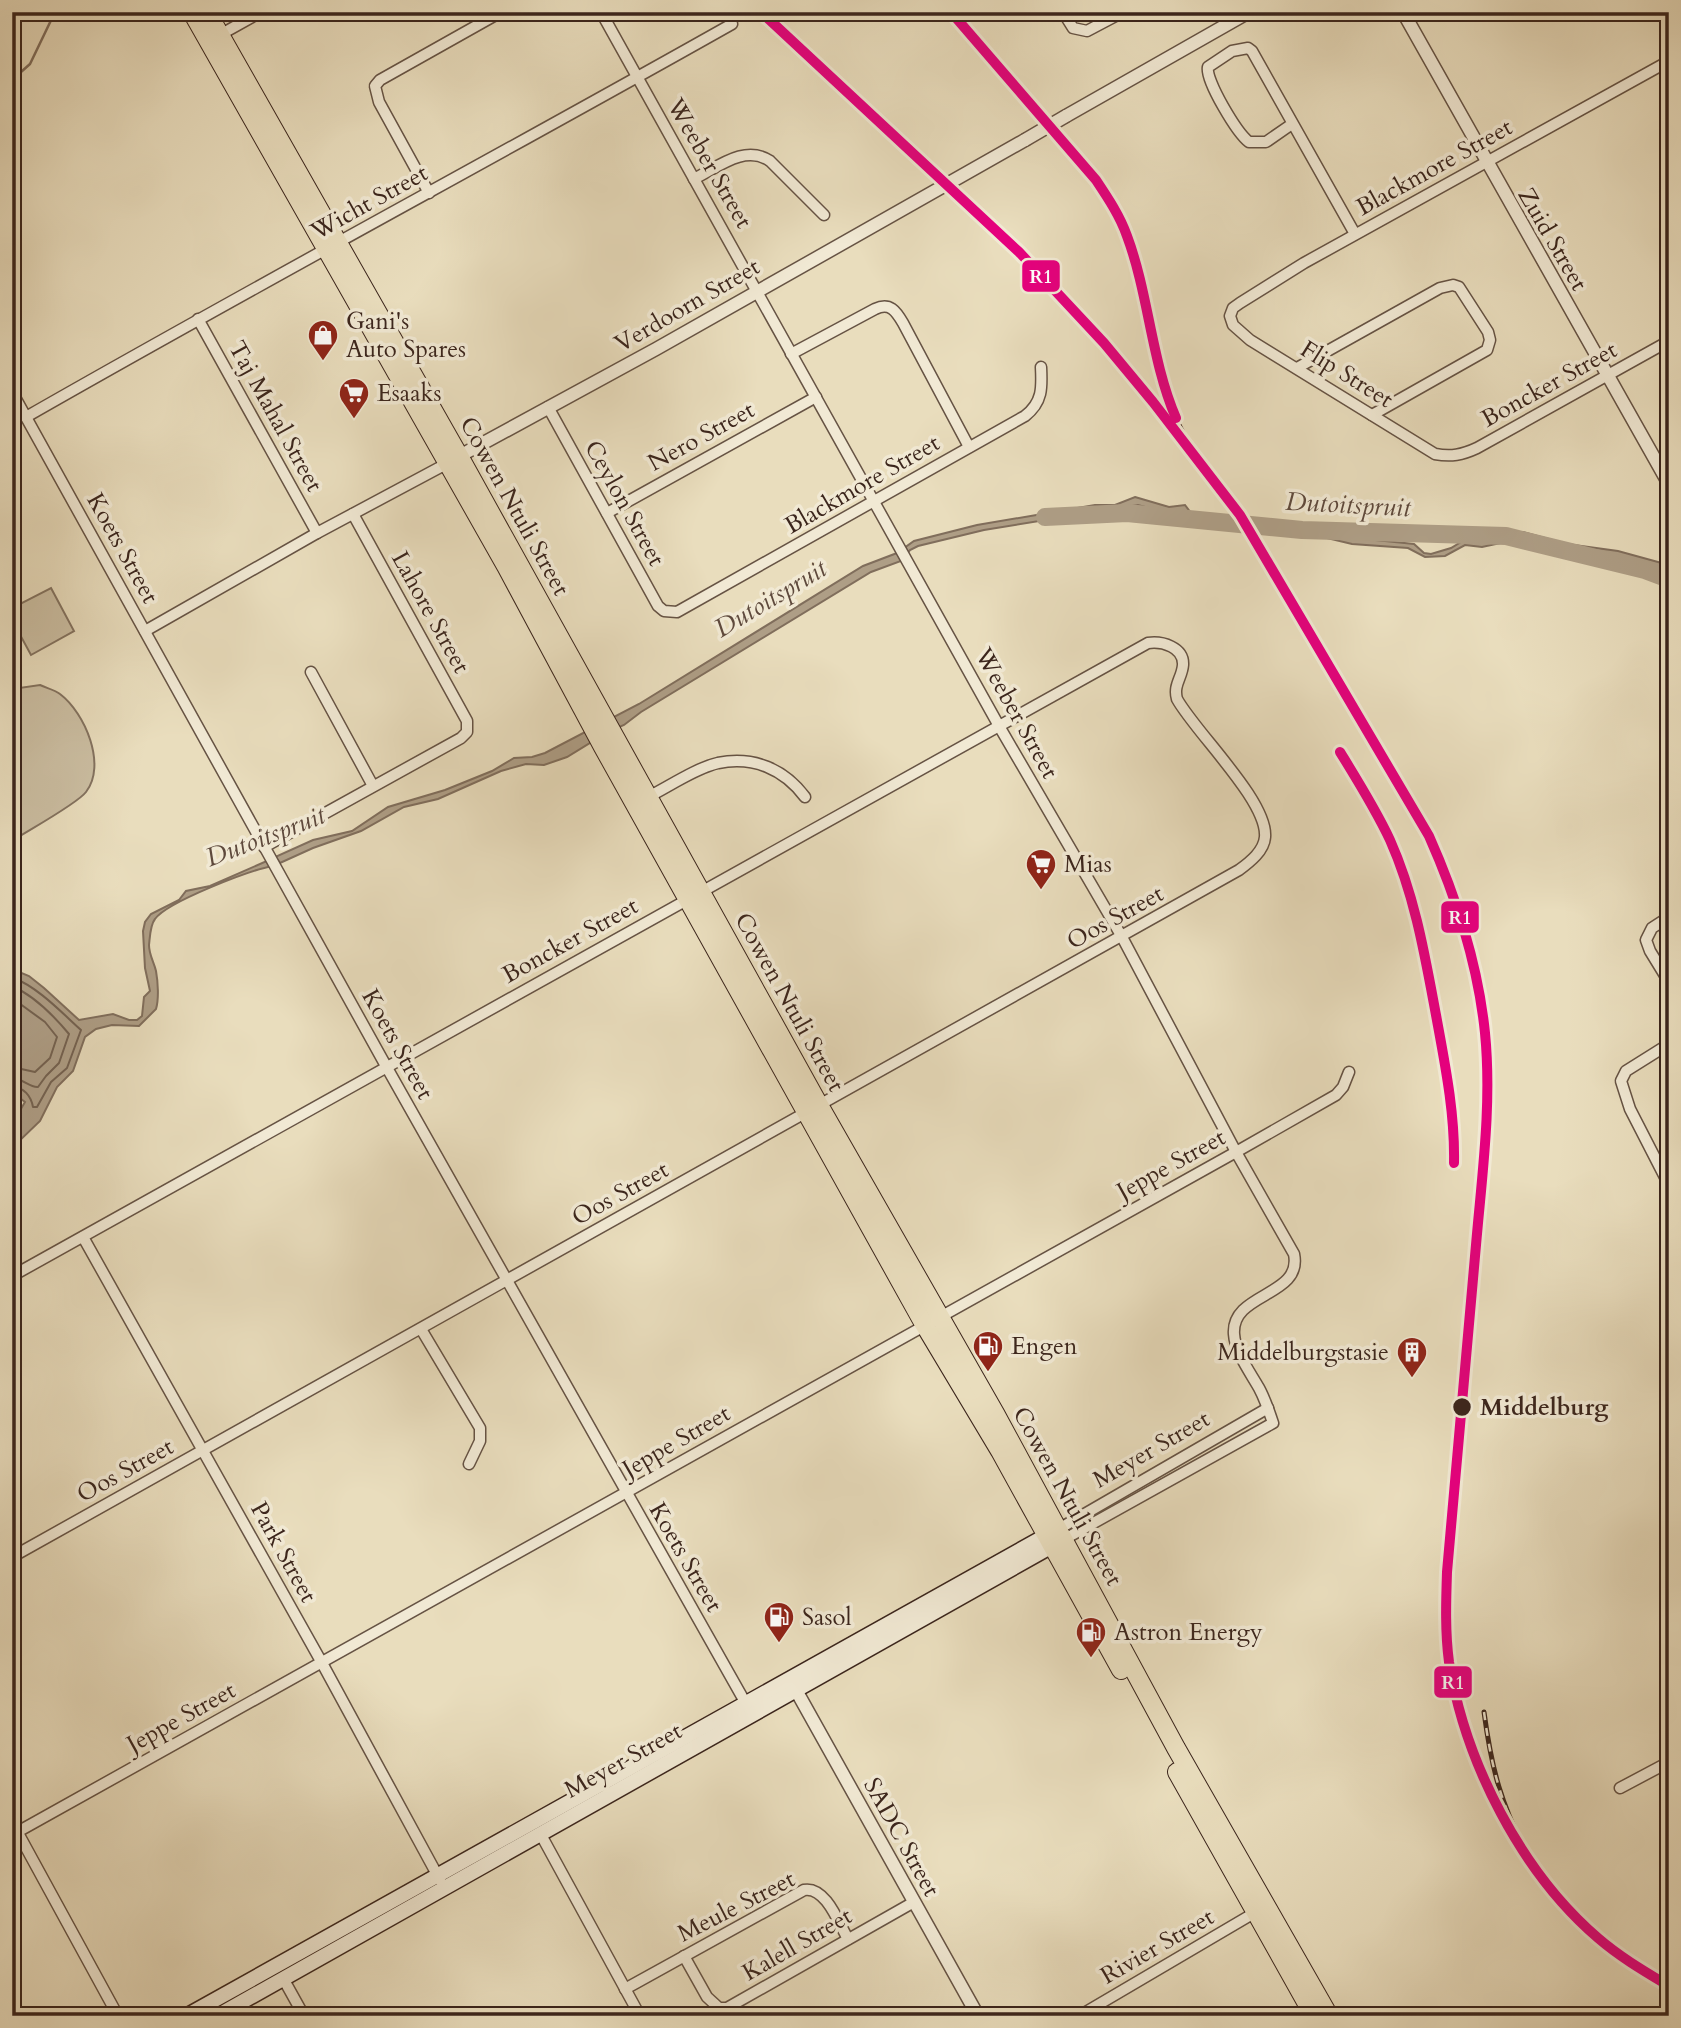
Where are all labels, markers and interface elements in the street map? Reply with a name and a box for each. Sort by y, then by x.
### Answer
street label: Weeber Street [659,91,760,235]
street label: Blackmore Street [1350,111,1519,224]
street label: Wicht Street [304,156,434,249]
street label: Zuid Street [1510,182,1596,297]
street label: Verdoorn Street [609,250,766,360]
line badge: R1 [1021,259,1061,293]
text: R1 [1029,264,1053,290]
place label: Gani's Auto Spares [346,305,466,366]
shop icon: Gani's Auto Spares [306,318,340,362]
street label: Flip Street [1294,333,1400,416]
street label: Boncker Street [1475,333,1623,435]
street label: Taj Mahal Street [220,335,331,498]
supermarket icon: Esaaks [337,376,371,420]
place label: Esaaks [377,377,441,410]
street label: Nero Street [642,393,761,479]
street label: Cowen Ntuli Street [452,411,578,602]
street label: Blackmore Street [779,427,946,542]
street label: Ceylon Street [576,435,673,572]
water label: Dutoitspruit [1285,484,1412,525]
street label: Koets Street [79,487,167,610]
street label: Lahore Street [383,545,478,680]
water label: Dutoitspruit [708,551,833,646]
street label: Weeber Street [966,641,1066,785]
water label: Dutoitspruit [200,797,330,875]
supermarket icon: Mias [1024,847,1058,891]
place label: Mias [1064,848,1112,881]
street label: Oos Street [1061,877,1170,958]
street label: Boncker Street [496,889,644,991]
line badge: R1 [1440,900,1480,934]
text: R1 [1448,905,1472,931]
street label: Cowen Ntuli Street [727,907,853,1098]
street label: Koets Street [354,983,442,1106]
street label: Jeppe Street [1108,1121,1232,1209]
street label: Oos Street [566,1153,675,1234]
fuel station icon: Engen [971,1329,1005,1373]
place label: Engen [1011,1330,1078,1363]
building icon: Middelburgstasie [1395,1335,1429,1379]
place label: Middelburgstasie [1217,1336,1389,1369]
place label: Middelburg [1480,1391,1609,1424]
marker: Middelburg [1451,1396,1473,1418]
street label: Jeppe Street [614,1397,737,1487]
street label: Cowen Ntuli Street [1005,1401,1131,1592]
street label: Meyer Street [1087,1402,1216,1496]
street label: Oos Street [71,1430,180,1511]
street label: Park Street [242,1496,325,1609]
street label: Koets Street [641,1496,730,1618]
fuel station icon: Sasol [762,1600,796,1644]
place label: Sasol [802,1601,852,1634]
fuel station icon: Astron Energy [1074,1615,1108,1659]
place label: Astron Energy [1114,1616,1263,1649]
line badge: R1 [1433,1665,1473,1699]
text: R1 [1441,1670,1465,1696]
street label: Jeppe Street [118,1674,242,1762]
street label: Meyer Street [558,1714,688,1806]
street label: SADC Street [855,1772,948,1903]
street label: Meule Street [672,1863,801,1950]
street label: Kalell Street [736,1900,859,1989]
street label: Rivier Street [1094,1900,1220,1992]

